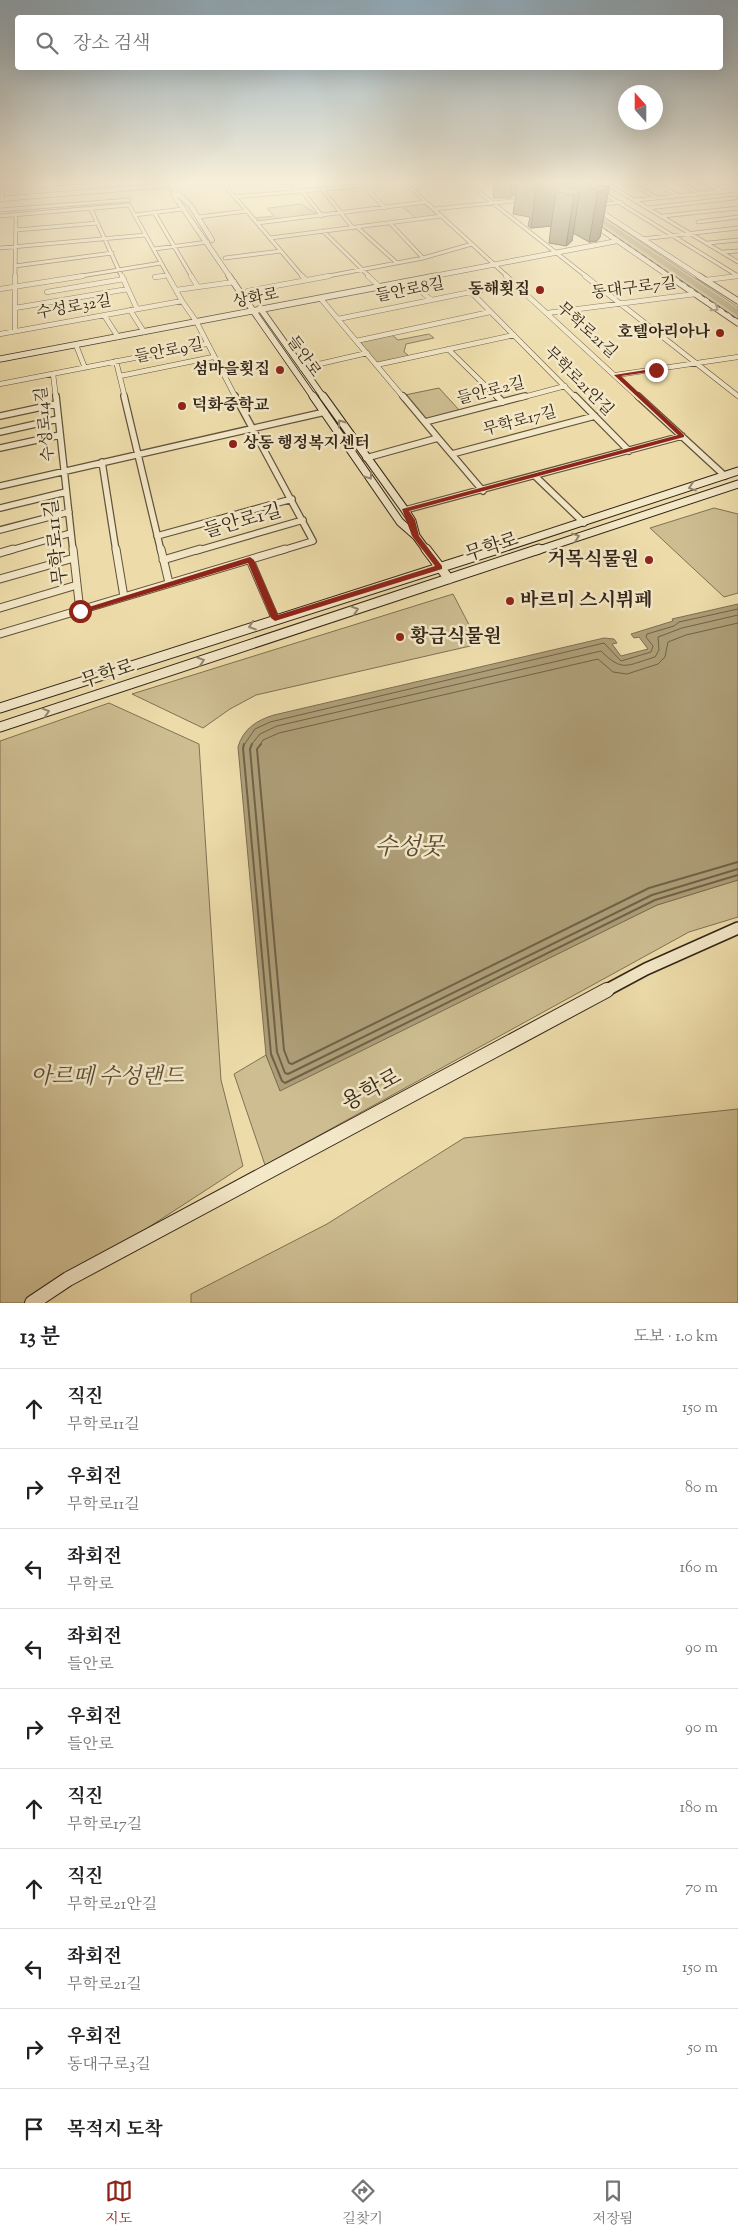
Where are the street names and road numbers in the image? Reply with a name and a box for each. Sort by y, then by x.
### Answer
street label: 동대구로7길 [590,272,678,306]
street label: 들안로8길 [374,273,446,309]
street label: 상화로 [231,283,281,315]
street label: 수성로32길 [35,290,113,326]
street label: 무학로21길 [551,297,621,365]
street label: 들안로 [280,331,326,383]
street label: 들안로9길 [133,334,205,370]
street label: 무학로21안길 [538,342,618,422]
street label: 들안로2길 [455,372,527,412]
street label: 수성로14길 [31,385,61,463]
street label: 무학로17길 [481,401,559,443]
street label: 무학로11길 [38,498,76,586]
street label: 들안로1길 [201,498,285,546]
street label: 무학로 [462,527,522,569]
street label: 무학로 [78,654,138,696]
street label: 용학로 [336,1062,408,1120]

